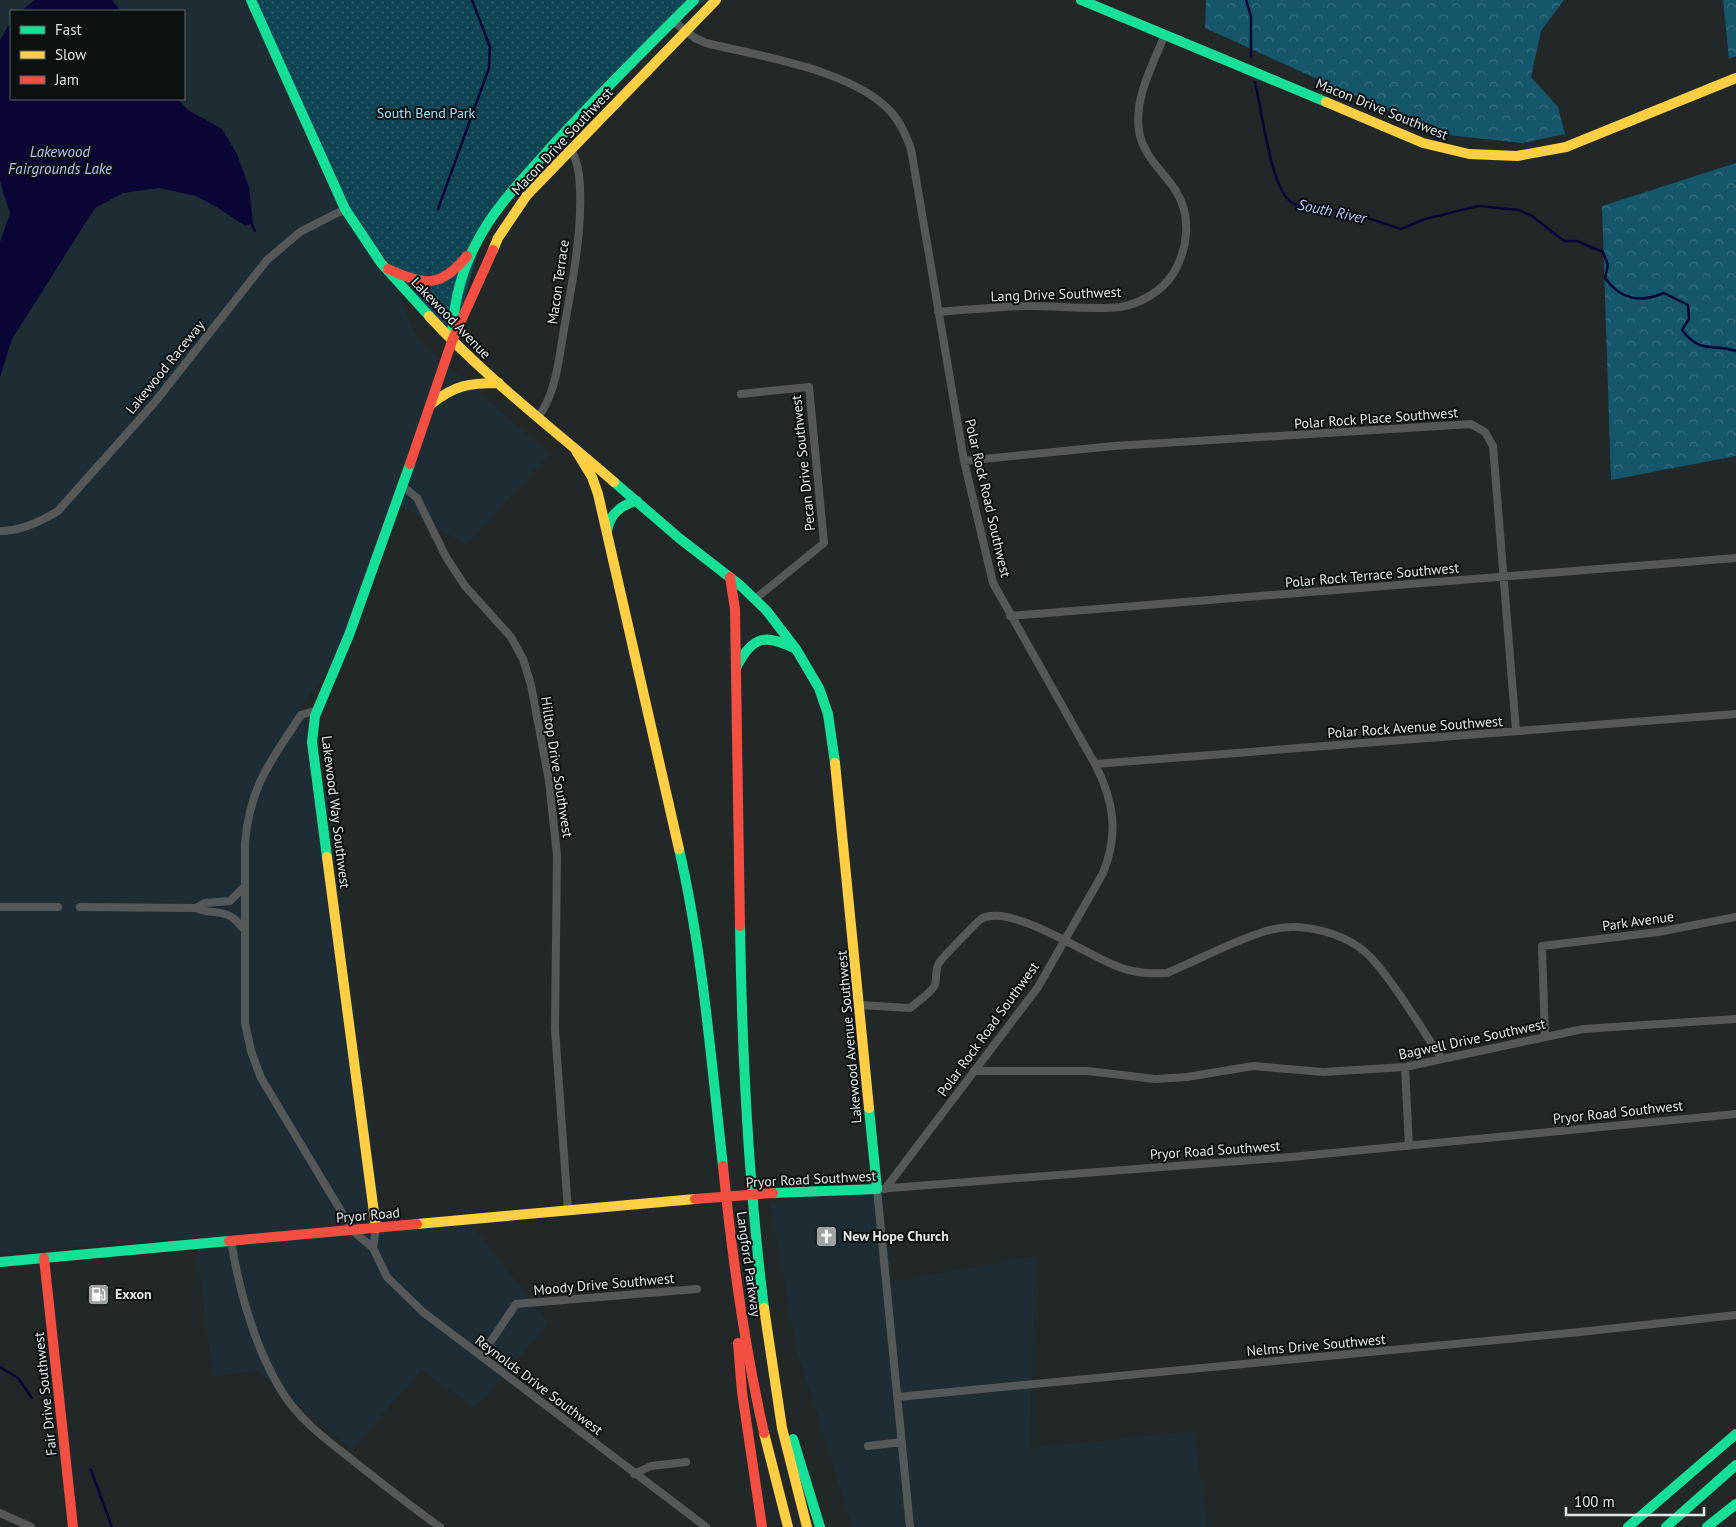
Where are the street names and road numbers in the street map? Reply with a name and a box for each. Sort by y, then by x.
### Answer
street label: Macon Drive Southwest [1313,74,1451,144]
street label: Macon Drive Southwest [507,83,617,199]
street label: Macon Terrace [543,239,573,325]
street label: Lakewood Avenue [407,273,495,363]
street label: Lang Drive Southwest [990,283,1122,305]
street label: Lakewood Raceway [122,316,209,418]
street label: Pecan Drive Southwest [787,394,819,532]
street label: Polar Rock Place Southwest [1293,403,1459,433]
street label: Polar Rock Road Southwest [961,417,1015,579]
street label: Polar Rock Terrace Southwest [1284,558,1460,592]
street label: Hilltop Drive Southwest [537,695,577,839]
street label: Polar Rock Avenue Southwest [1327,712,1503,742]
street label: Lakewood Way Southwest [318,734,354,890]
street label: Park Avenue [1601,907,1675,935]
street label: Lakewood Avenue Southwest [832,949,866,1124]
street label: Polar Rock Road Southwest [933,958,1043,1100]
street label: Bagwell Drive Southwest [1397,1015,1547,1063]
street label: Pryor Road Southwest [1552,1096,1684,1128]
street label: Pryor Road Southwest [1149,1136,1281,1164]
street label: Pryor Road Southwest [745,1167,877,1191]
street label: Pryor Road [335,1203,401,1227]
street label: Langford Parkway [733,1210,765,1318]
street label: Moody Drive Southwest [533,1269,675,1299]
street label: Nelms Drive Southwest [1246,1330,1387,1360]
street label: Fair Drive Southwest [30,1331,60,1457]
street label: Reynolds Drive Southwest [472,1331,607,1439]

